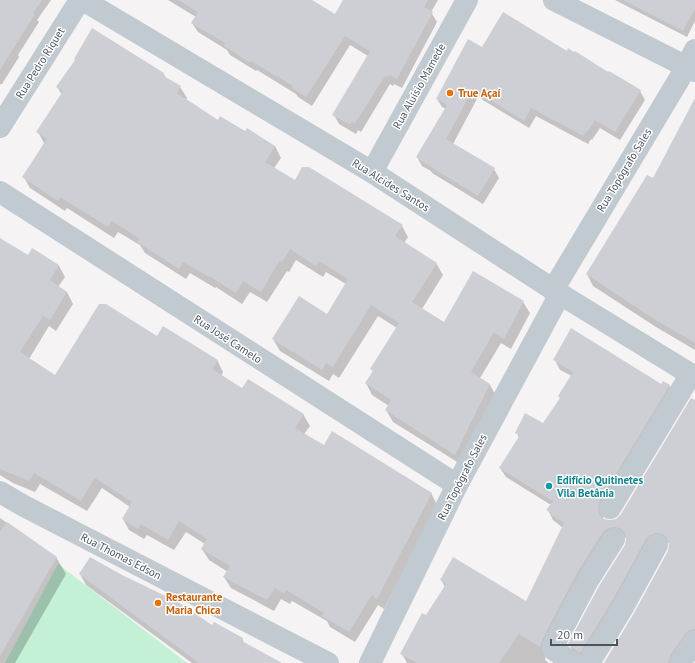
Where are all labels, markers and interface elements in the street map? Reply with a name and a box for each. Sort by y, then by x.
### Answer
street label: Rua Pedro Riquet [13,25,68,101]
street label: Rua Aluísio Mamede [390,40,448,131]
place label: True Açaí [458,86,500,100]
marker: True Açaí [445,88,455,98]
street label: Rua Topógrafo Sales [594,125,655,214]
street label: Rua Alcides Santos [350,156,433,215]
street label: Rua José Camelo [191,312,265,366]
street label: Rua Topógrafo Sales [434,431,490,522]
place label: Edifício Quitinetes Vila Betânia [556,473,643,500]
marker: Edifício Quitinetes Vila Betânia [544,481,554,491]
street label: Rua Thomas Edson [78,530,164,582]
place label: Restaurante Maria Chica [166,590,223,617]
marker: Restaurante Maria Chica [153,598,163,608]
scale bar [551,621,617,647]
text: 20 m [557,627,583,642]

